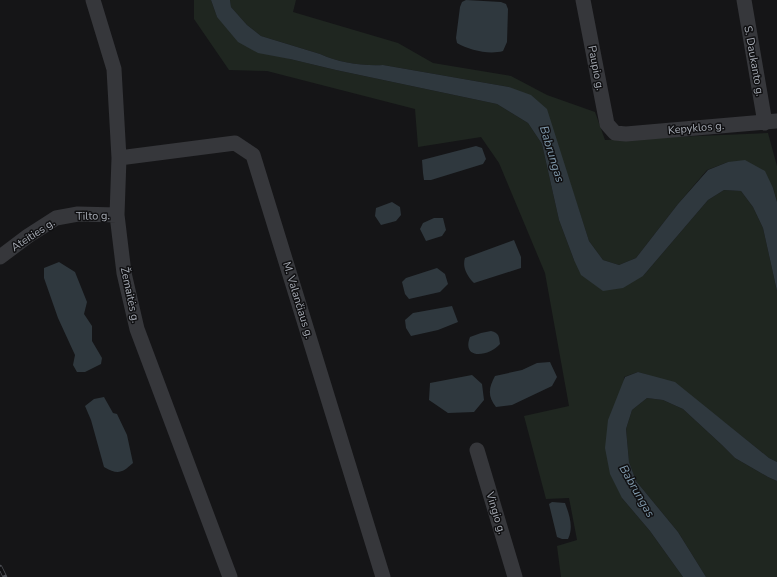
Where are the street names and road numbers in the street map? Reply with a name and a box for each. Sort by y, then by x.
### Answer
street label: S. Daukanto g. [740,25,768,97]
street label: Paupio g. [584,44,608,92]
street label: Kepyklos g. [667,118,725,138]
street label: Tilto g. [76,208,110,224]
street label: Ateities g. [8,215,58,255]
street label: M. Valančiaus g. [279,260,317,340]
street label: Žemaitės g. [117,266,144,324]
street label: Vingio g. [482,489,509,536]

